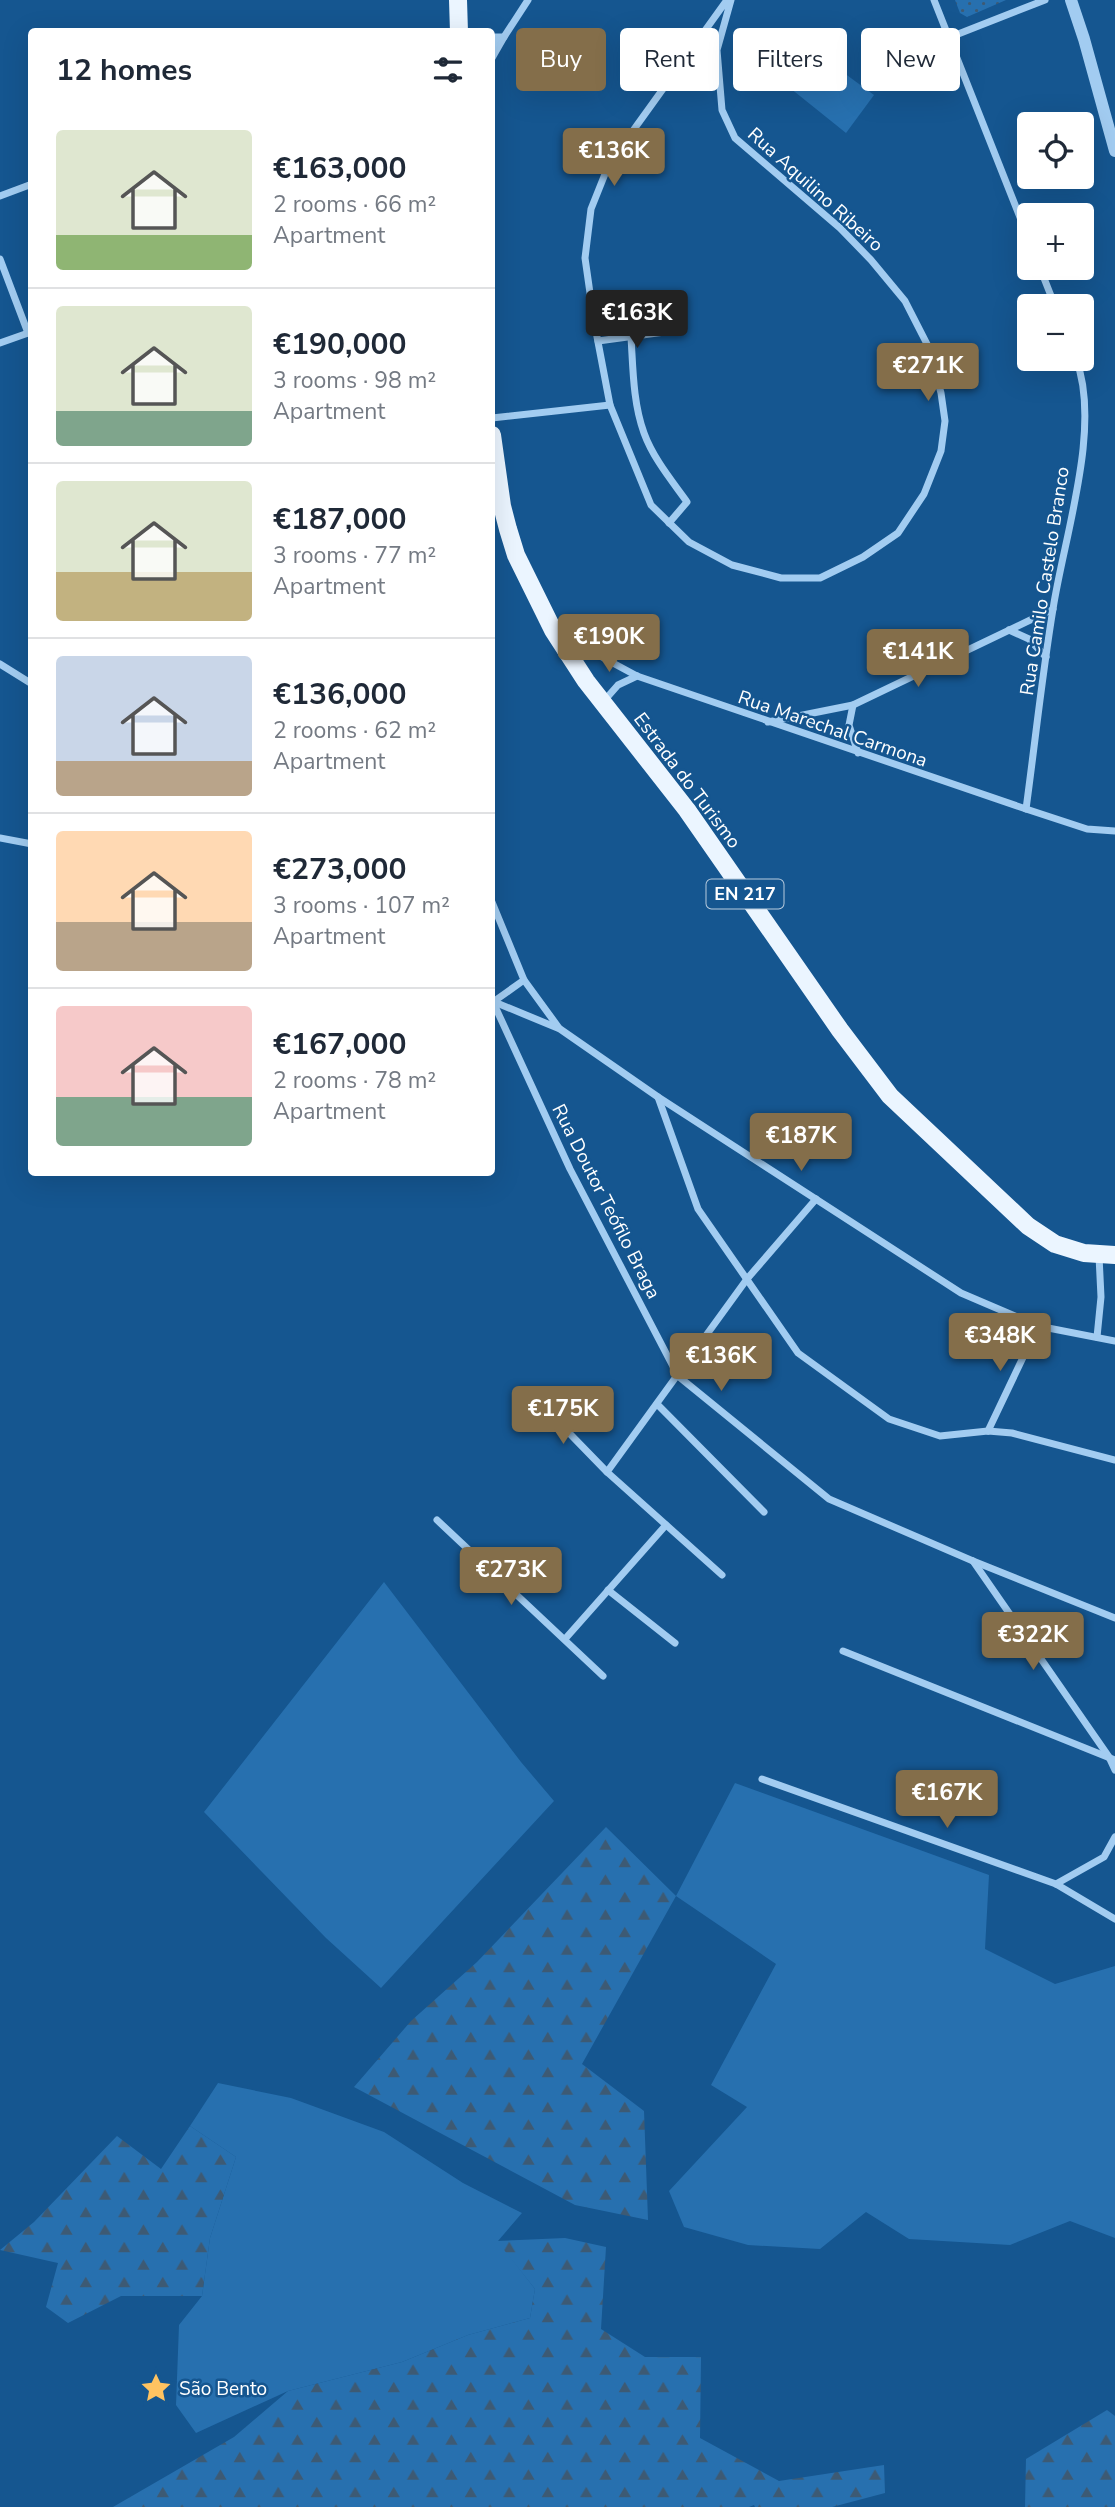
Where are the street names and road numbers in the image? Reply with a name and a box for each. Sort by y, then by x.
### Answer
street label: Rua Aquilino Ribeiro [742,122,889,258]
street label: Rua Camilo Castelo Branco [1014,465,1076,697]
street label: Rua Marechal Carmona [735,684,931,774]
street label: Estrada do Turismo [628,707,747,854]
road number: EN 217 [706,880,784,908]
street label: Rua Doutor Teófilo Braga [546,1100,667,1303]

